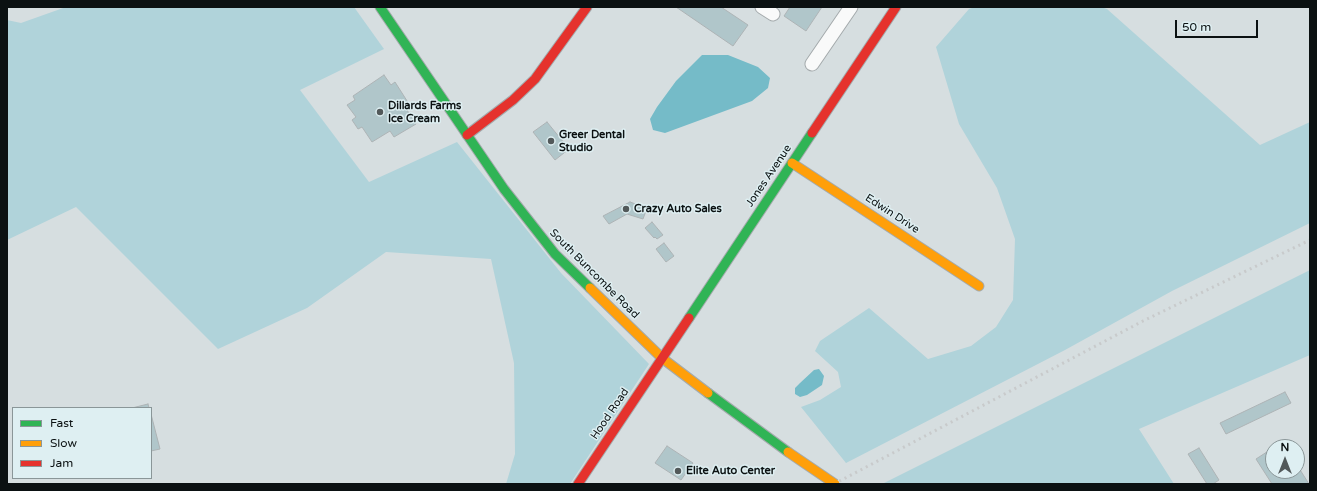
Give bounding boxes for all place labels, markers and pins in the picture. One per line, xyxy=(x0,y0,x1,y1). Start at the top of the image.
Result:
place label: Dillards Farms Ice Cream xyxy=(388,99,461,125)
marker: Dillards Farms Ice Cream xyxy=(375,107,385,117)
place label: Greer Dental Studio xyxy=(559,128,625,154)
marker: Greer Dental Studio xyxy=(546,136,556,146)
place label: Crazy Auto Sales xyxy=(634,202,722,216)
marker: Crazy Auto Sales xyxy=(621,204,631,214)
place label: Elite Auto Center xyxy=(686,464,775,478)
marker: Elite Auto Center xyxy=(673,466,683,476)

